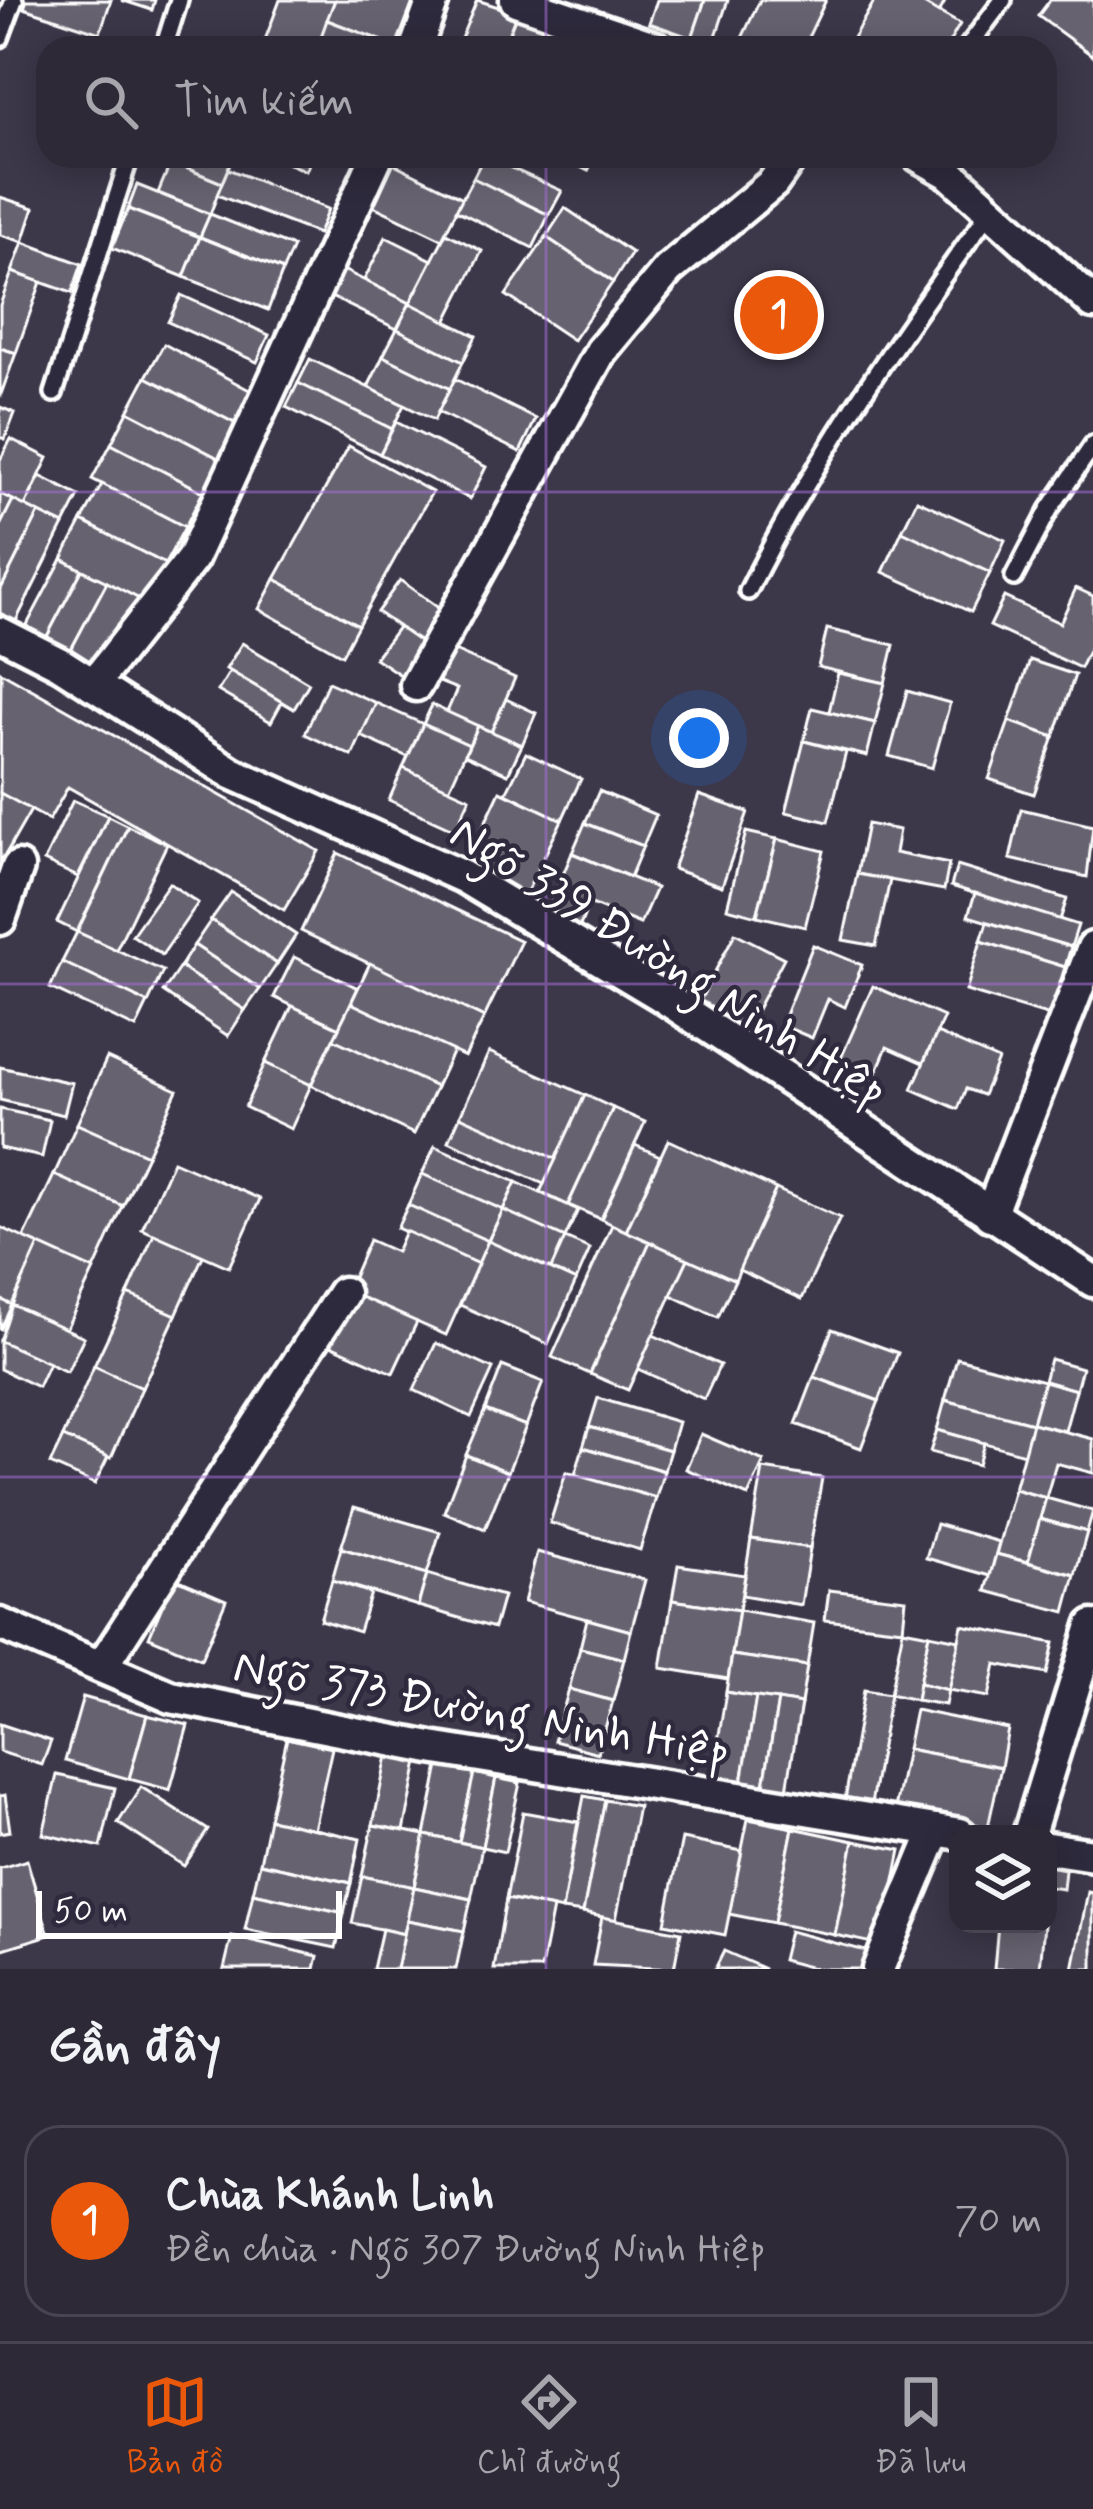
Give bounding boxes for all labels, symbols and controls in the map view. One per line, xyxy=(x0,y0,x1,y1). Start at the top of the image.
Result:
search box xyxy=(36,36,1057,168)
icon: search xyxy=(78,69,144,135)
text: Tìm kiếm xyxy=(174,73,354,132)
pin: 1 xyxy=(740,270,818,360)
your location xyxy=(669,708,729,768)
street label: Ngõ 339 Đường Ninh Hiệp xyxy=(435,803,899,1128)
street label: Ngõ 373 Đường Ninh Hiệp xyxy=(227,1636,734,1790)
map controls xyxy=(949,1825,1057,1933)
button: layers xyxy=(949,1825,1057,1933)
scale bar xyxy=(36,1885,342,1938)
text: 50 m xyxy=(54,1890,128,1934)
text: Gần đây xyxy=(48,2014,221,2080)
text: Chùa Khánh Linh xyxy=(165,2166,494,2225)
text: 1 xyxy=(81,2196,99,2247)
text: 70 m xyxy=(954,2196,1042,2247)
text: Đền chùa · Ngõ 307 Đường Ninh Hiệp xyxy=(165,2225,766,2276)
tab: Bản đồ xyxy=(127,2369,223,2485)
tab: Chỉ đường xyxy=(477,2369,621,2485)
tab: Đã lưu xyxy=(875,2369,966,2485)

